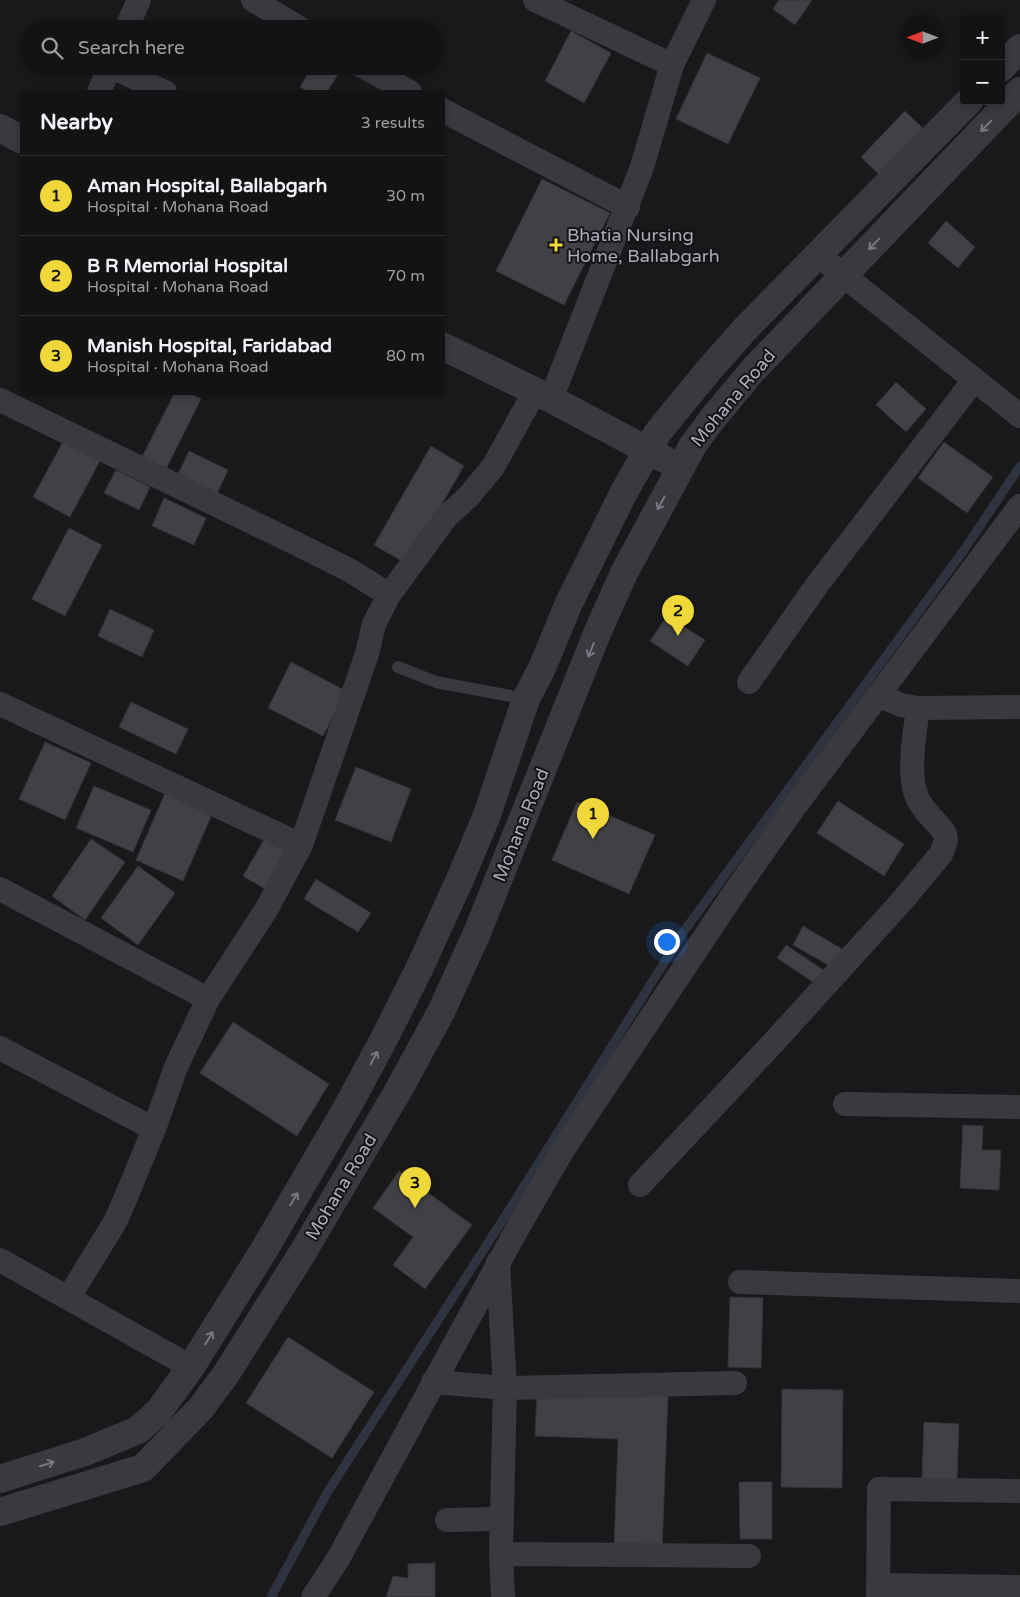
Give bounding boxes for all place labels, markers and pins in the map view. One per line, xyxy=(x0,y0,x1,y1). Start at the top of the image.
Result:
place label: Bhatia Nursing Home, Ballabgarh xyxy=(567,224,720,267)
marker: Bhatia Nursing Home, Ballabgarh xyxy=(549,238,563,252)
pin: 2 xyxy=(662,595,694,636)
pin: 1 xyxy=(577,798,609,839)
pin: 3 xyxy=(399,1167,431,1208)

